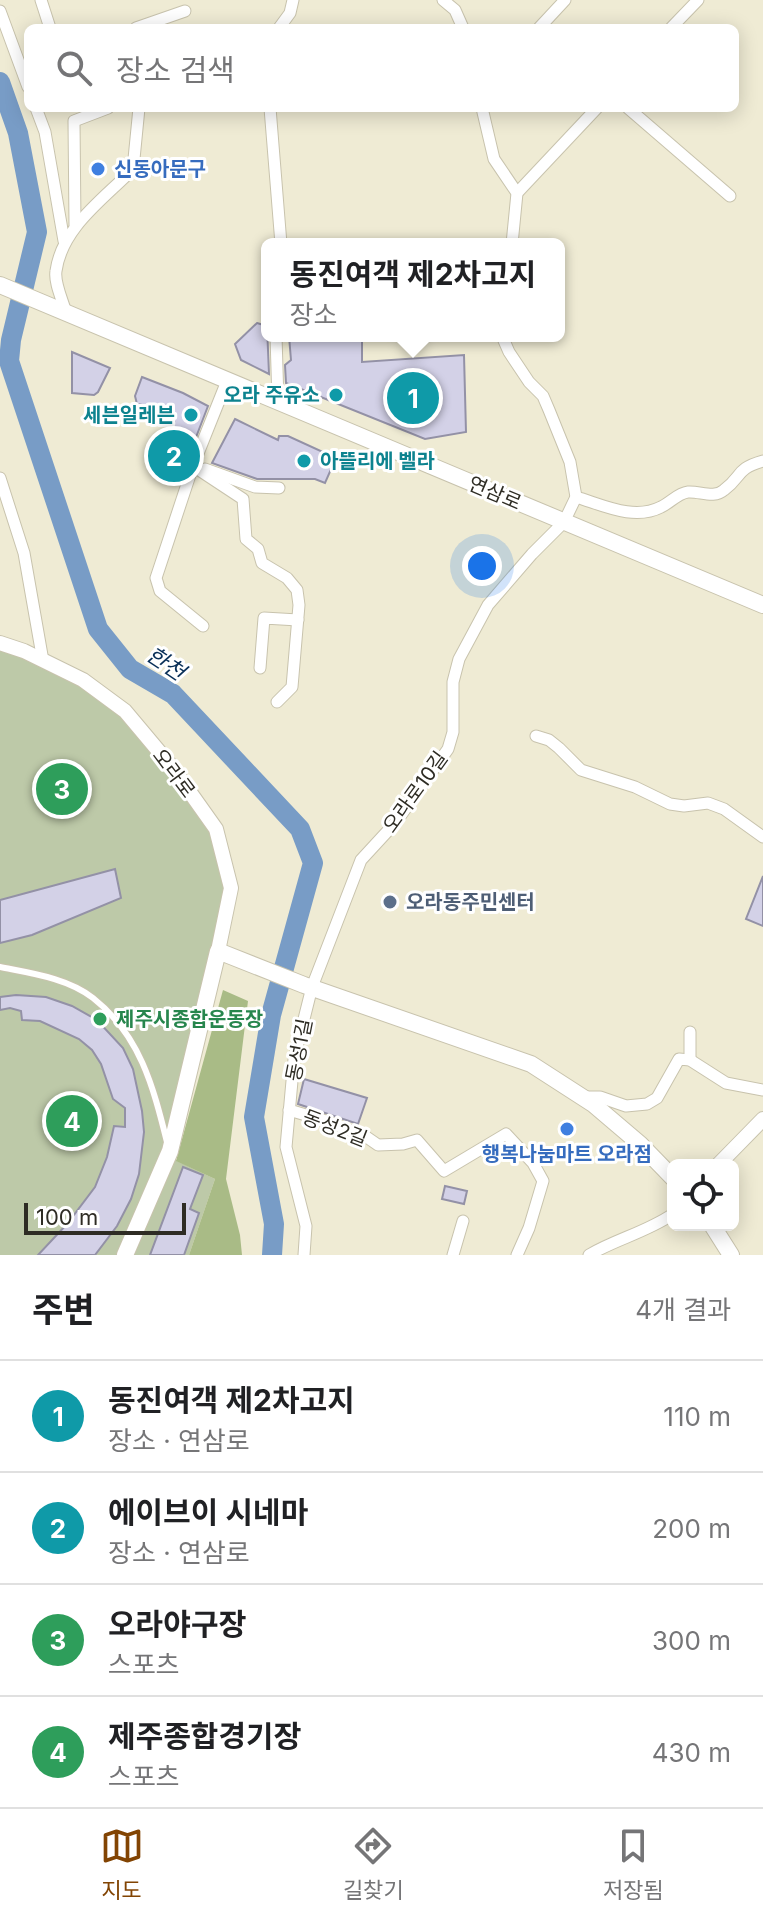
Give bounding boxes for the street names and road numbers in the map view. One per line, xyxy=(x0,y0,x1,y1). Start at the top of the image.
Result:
street label: 연삼로 xyxy=(465,471,525,515)
street label: 오라로 xyxy=(148,744,200,802)
street label: 오라로10길 xyxy=(378,747,452,837)
street label: 동성1길 xyxy=(281,1017,317,1083)
street label: 동성2길 xyxy=(299,1105,371,1151)

